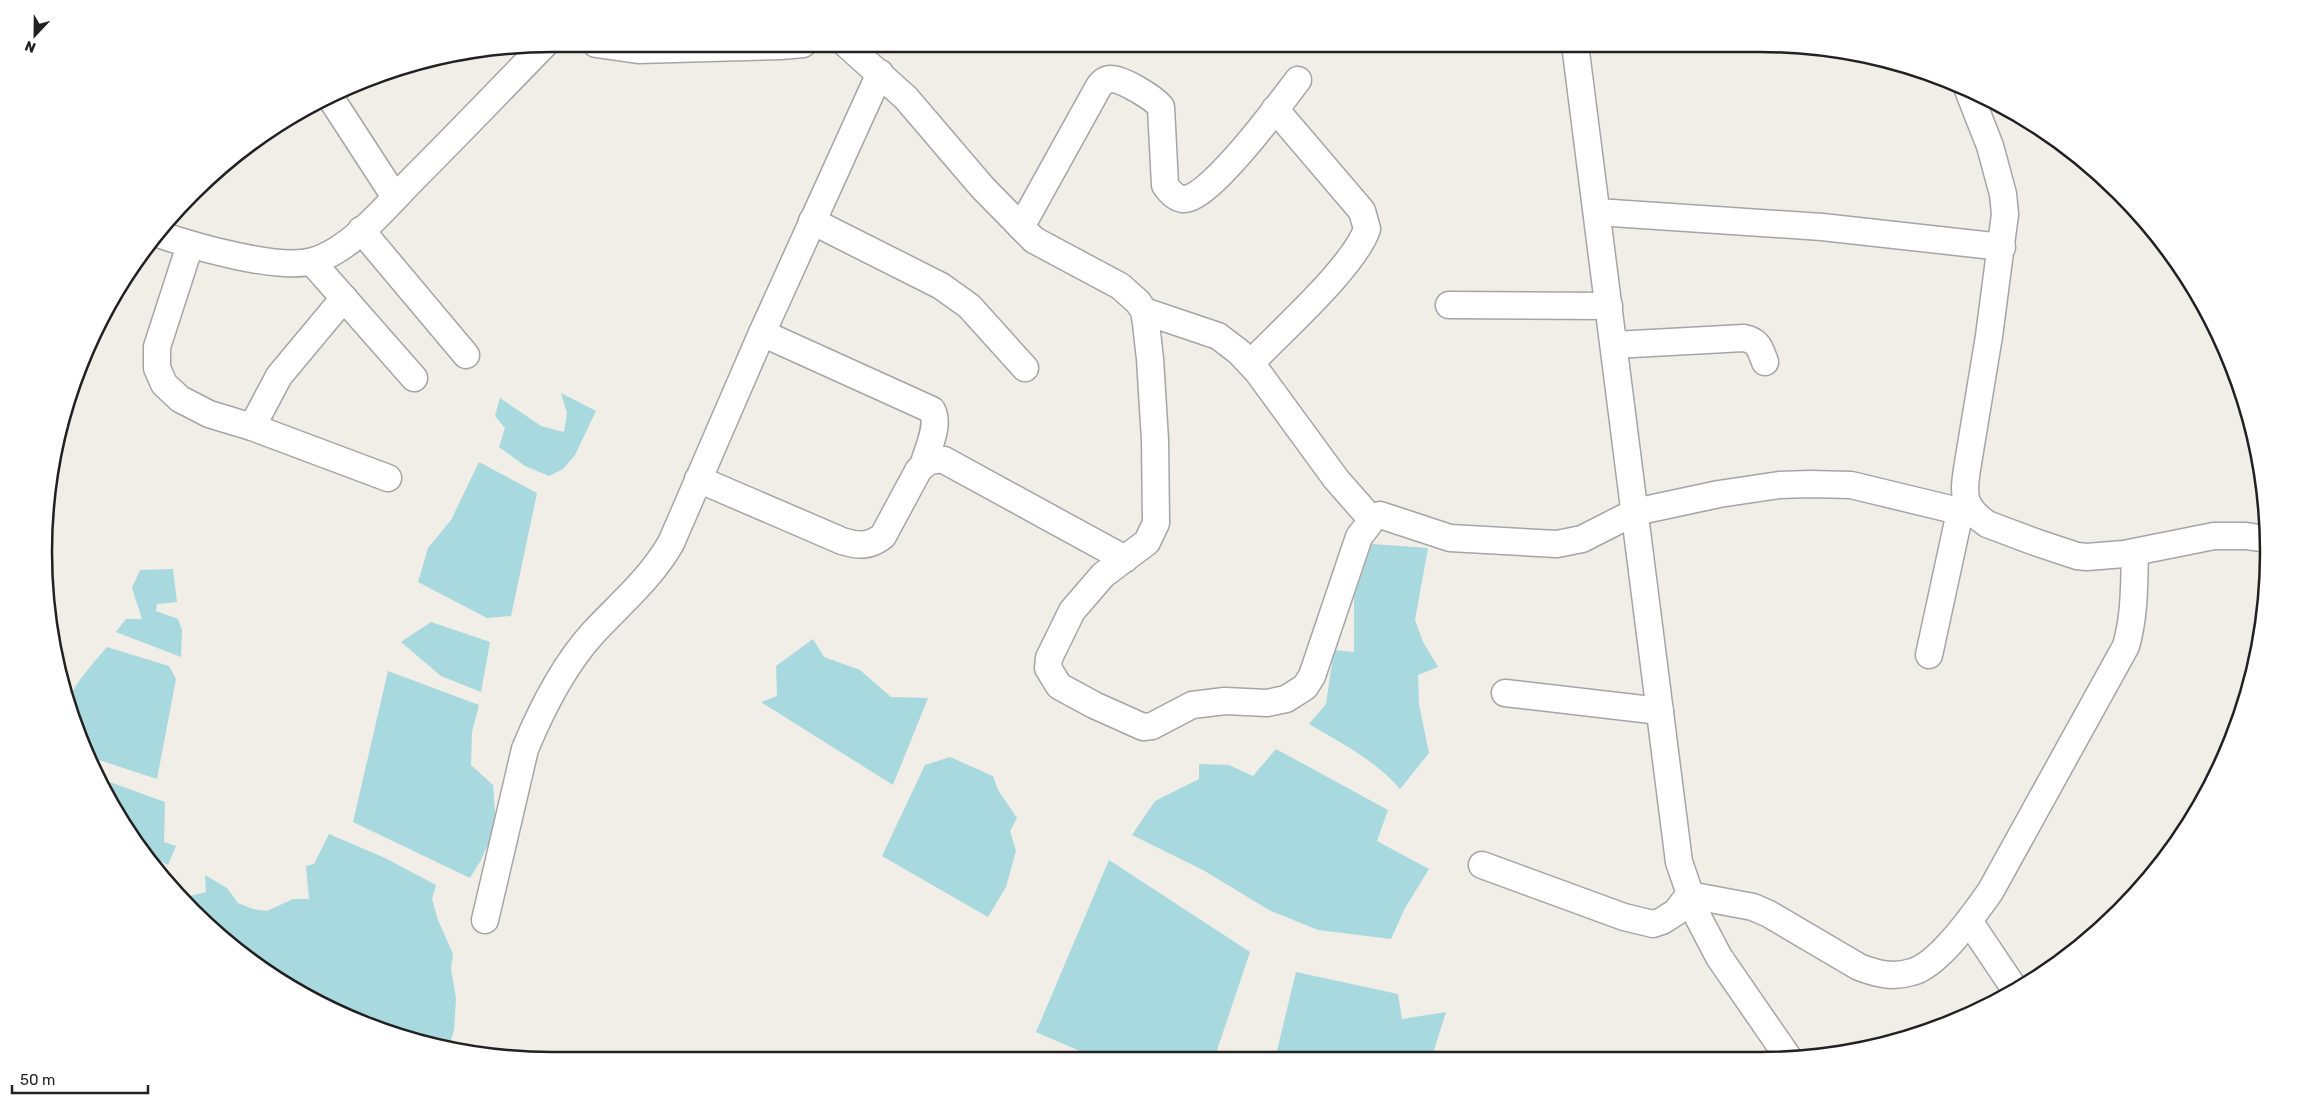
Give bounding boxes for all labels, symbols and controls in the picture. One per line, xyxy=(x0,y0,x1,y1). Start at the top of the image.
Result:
north arrow xyxy=(10,10,60,60)
text: N xyxy=(22,37,38,56)
scale bar xyxy=(12,1062,149,1094)
text: 50 m xyxy=(20,1071,55,1089)

